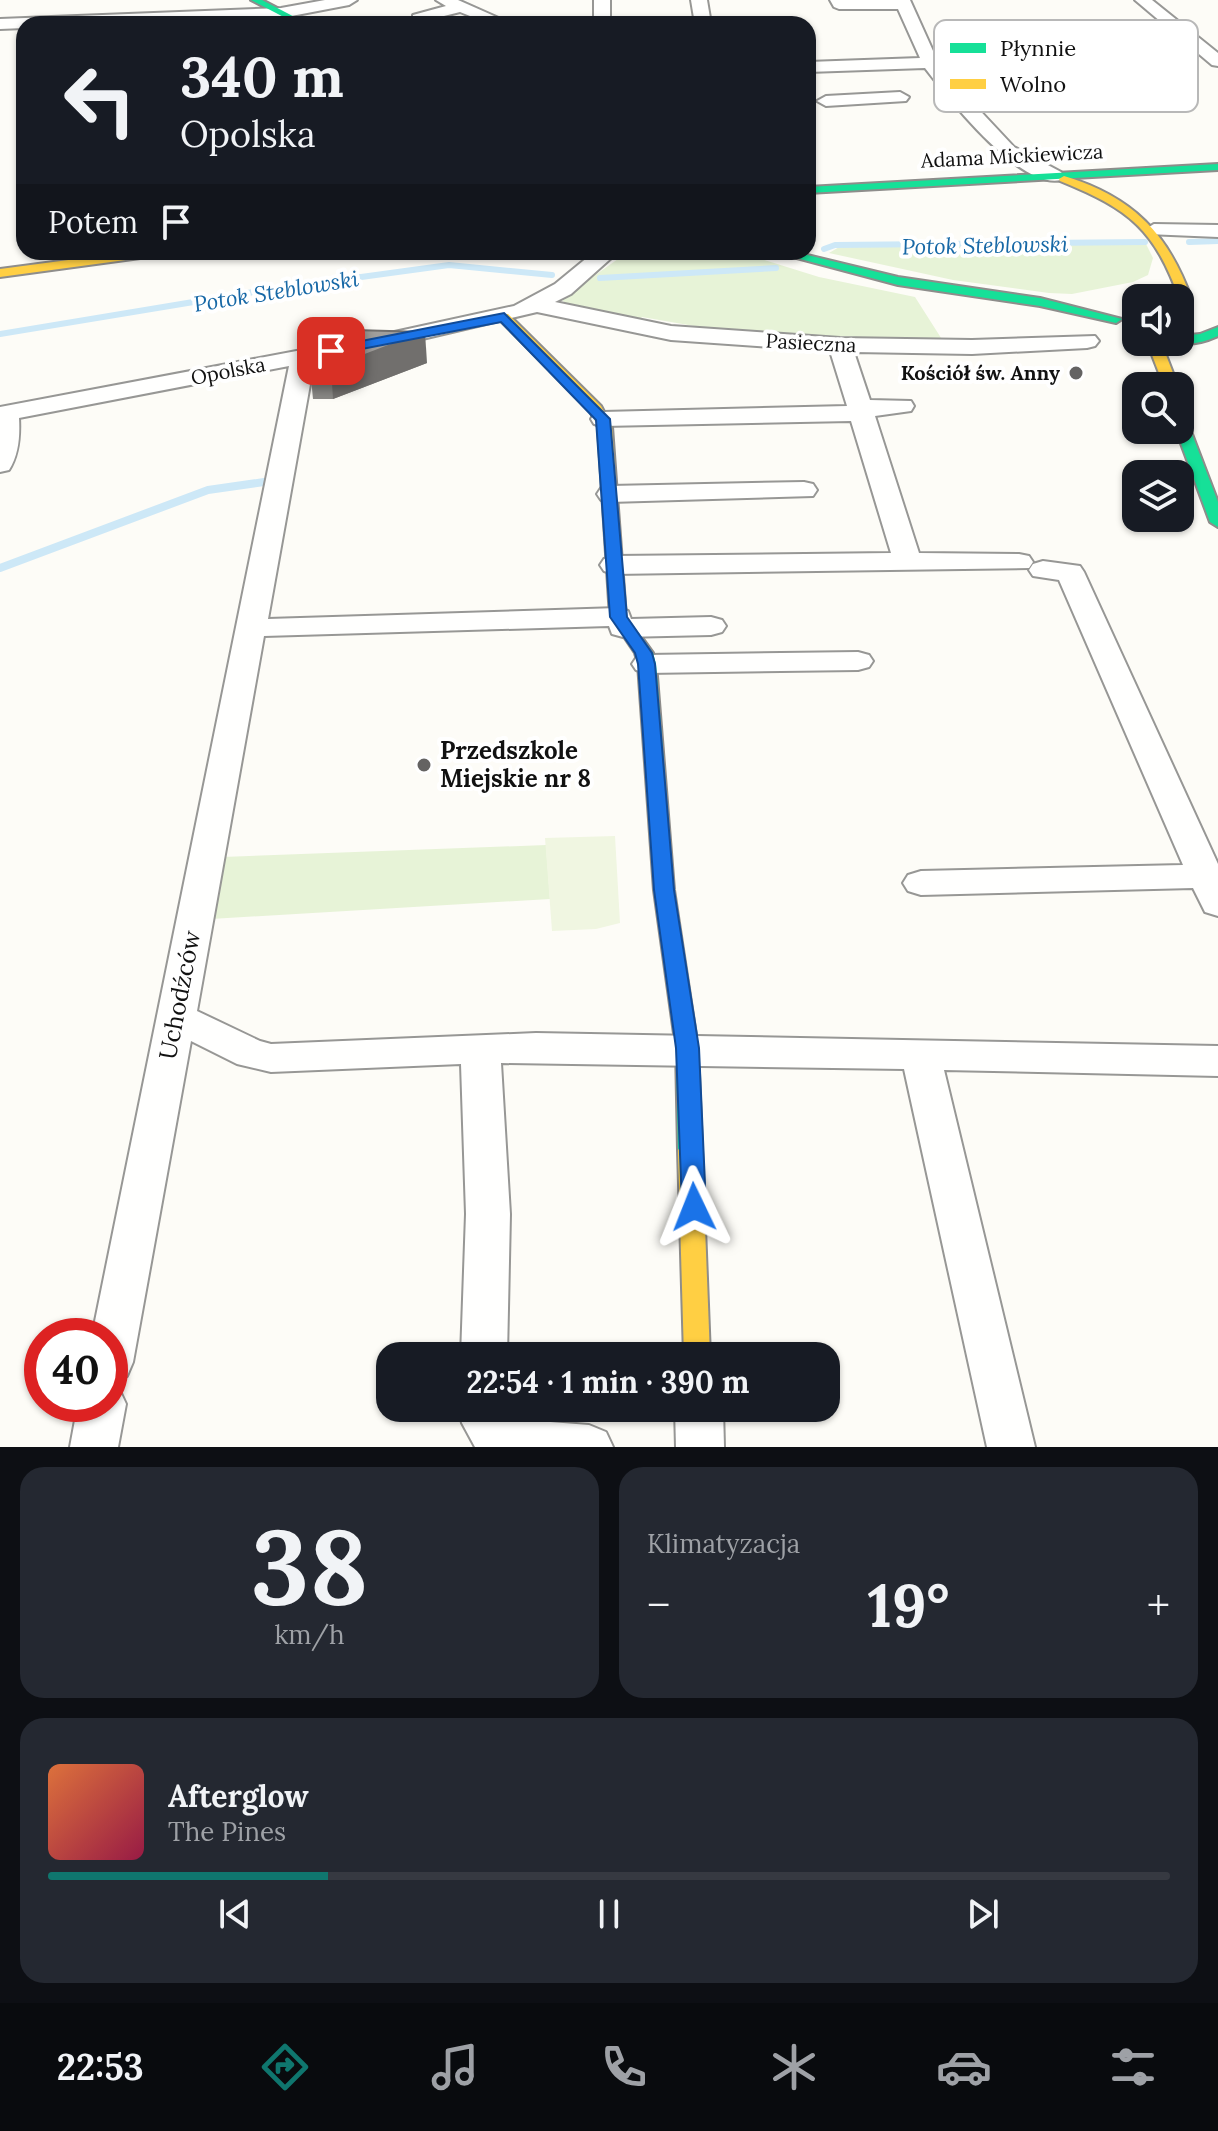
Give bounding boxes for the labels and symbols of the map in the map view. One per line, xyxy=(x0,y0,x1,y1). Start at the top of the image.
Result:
legend xyxy=(934,20,1198,112)
text: Płynnie xyxy=(1000,34,1076,62)
text: Wolno xyxy=(1000,70,1066,98)
street label: Adama Mickiewicza xyxy=(919,138,1104,173)
water label: Potok Steblowski xyxy=(902,230,1068,260)
water label: Potok Steblowski xyxy=(192,264,360,318)
pin xyxy=(297,317,365,385)
street label: Pasieczna xyxy=(765,328,857,357)
street label: Opolska xyxy=(189,351,267,390)
place label: Kościół św. Anny xyxy=(901,360,1060,385)
marker: Kościół św. Anny xyxy=(1067,364,1085,382)
place label: Przedszkole Miejskie nr 8 xyxy=(440,735,591,794)
marker: Przedszkole Miejskie nr 8 xyxy=(415,756,433,774)
street label: Uchodźców xyxy=(152,927,207,1062)
position arrow xyxy=(652,1165,736,1249)
speed limit sign: 40 xyxy=(24,1318,128,1422)

